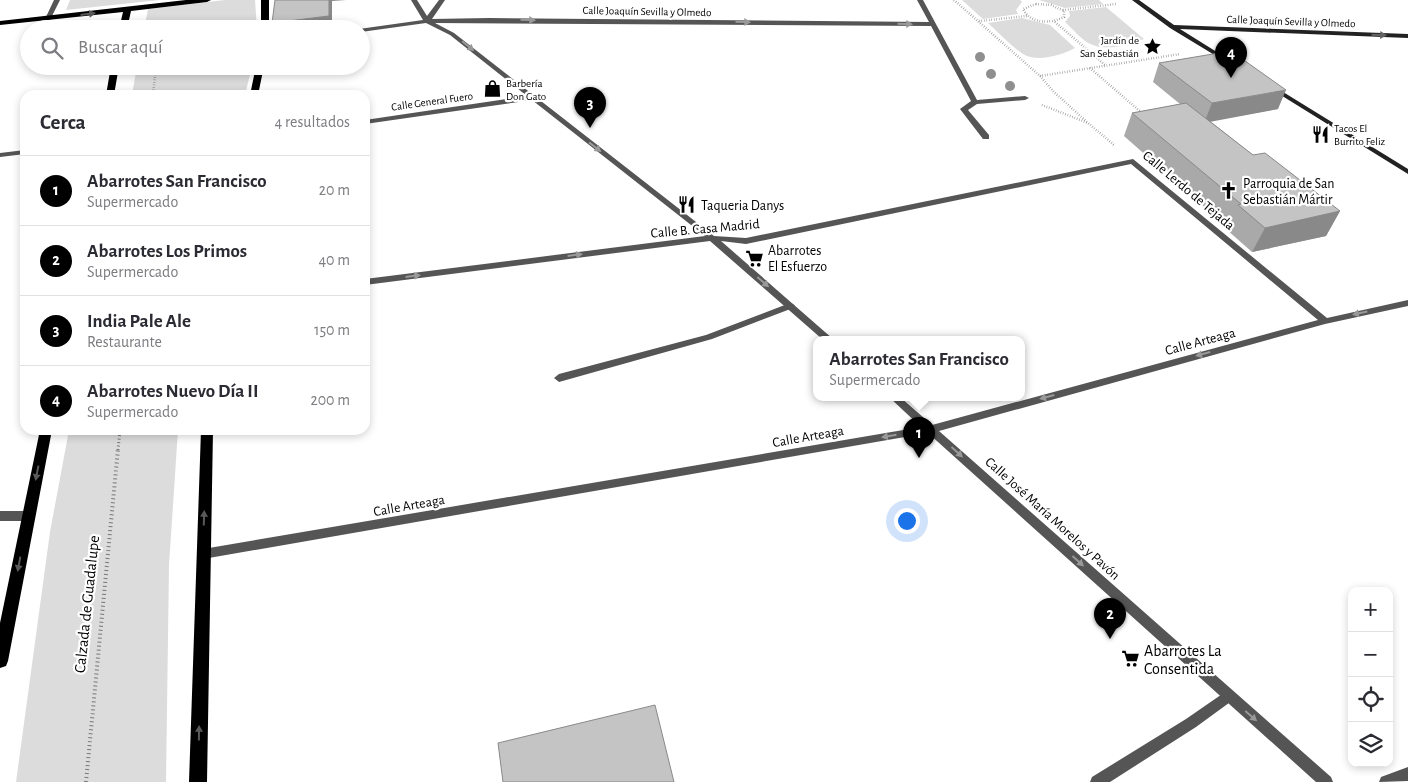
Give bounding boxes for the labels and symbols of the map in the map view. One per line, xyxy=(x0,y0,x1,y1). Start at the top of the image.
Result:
street label: Calle Joaquín Sevilla y Olmedo xyxy=(582,5,712,18)
one-way arrow xyxy=(80,10,96,18)
street label: Calle Joaquín Sevilla y Olmedo xyxy=(1226,14,1356,29)
one-way arrow xyxy=(520,16,536,24)
one-way arrow xyxy=(735,18,751,26)
one-way arrow xyxy=(898,20,914,28)
one-way arrow xyxy=(1371,31,1387,39)
place label: Jardín de San Sebastián xyxy=(1080,35,1139,59)
place icon: Jardín de San Sebastián xyxy=(1143,36,1163,56)
pin: 4 xyxy=(1215,37,1247,78)
one-way arrow xyxy=(461,41,474,52)
place label: Barbería Don Gato xyxy=(506,78,546,102)
shop icon: Barbería Don Gato xyxy=(482,79,502,99)
pin: 3 xyxy=(574,87,606,128)
street label: Calle General Fuero xyxy=(391,90,474,113)
place label: Tacos El Burrito Feliz xyxy=(1334,123,1386,147)
restaurant icon: Tacos El Burrito Feliz xyxy=(1310,124,1330,144)
one-way arrow xyxy=(589,142,602,153)
street label: Calle Lerdo de Tejada xyxy=(1140,149,1237,233)
place label: Parroquia de San Sebastián Mártir xyxy=(1243,177,1335,207)
church icon: Parroquia de San Sebastián Mártir xyxy=(1219,181,1239,201)
restaurant icon: Taqueria Danys xyxy=(677,195,697,215)
place label: Taqueria Danys xyxy=(701,199,784,213)
street label: Calle B. Casa Madrid xyxy=(650,217,760,241)
place label: Abarrotes El Esfuerzo xyxy=(768,244,827,274)
supermarket icon: Abarrotes El Esfuerzo xyxy=(744,248,764,268)
one-way arrow xyxy=(567,251,583,259)
one-way arrow xyxy=(406,272,422,280)
one-way arrow xyxy=(756,277,769,288)
one-way arrow xyxy=(1353,309,1368,317)
street label: Calle Arteaga xyxy=(1164,326,1237,358)
one-way arrow xyxy=(1196,351,1211,359)
one-way arrow xyxy=(1039,394,1054,402)
pin: 1 xyxy=(903,417,935,458)
street label: Calle Arteaga xyxy=(771,424,845,450)
one-way arrow xyxy=(881,433,897,441)
one-way arrow xyxy=(951,446,963,458)
street label: Calle José María Morelos y Pavón xyxy=(982,455,1122,583)
one-way arrow xyxy=(33,465,41,481)
street label: Calle Arteaga xyxy=(372,493,446,519)
your location xyxy=(894,508,920,534)
one-way arrow xyxy=(200,510,208,526)
street label: Calzada de Guadalupe xyxy=(72,534,102,674)
one-way arrow xyxy=(1072,555,1084,567)
one-way arrow xyxy=(15,556,23,572)
pin: 2 xyxy=(1094,598,1126,639)
place label: Abarrotes La Consentida xyxy=(1144,643,1222,677)
supermarket icon: Abarrotes La Consentida xyxy=(1120,649,1140,669)
one-way arrow xyxy=(1245,710,1257,722)
one-way arrow xyxy=(195,725,203,741)

